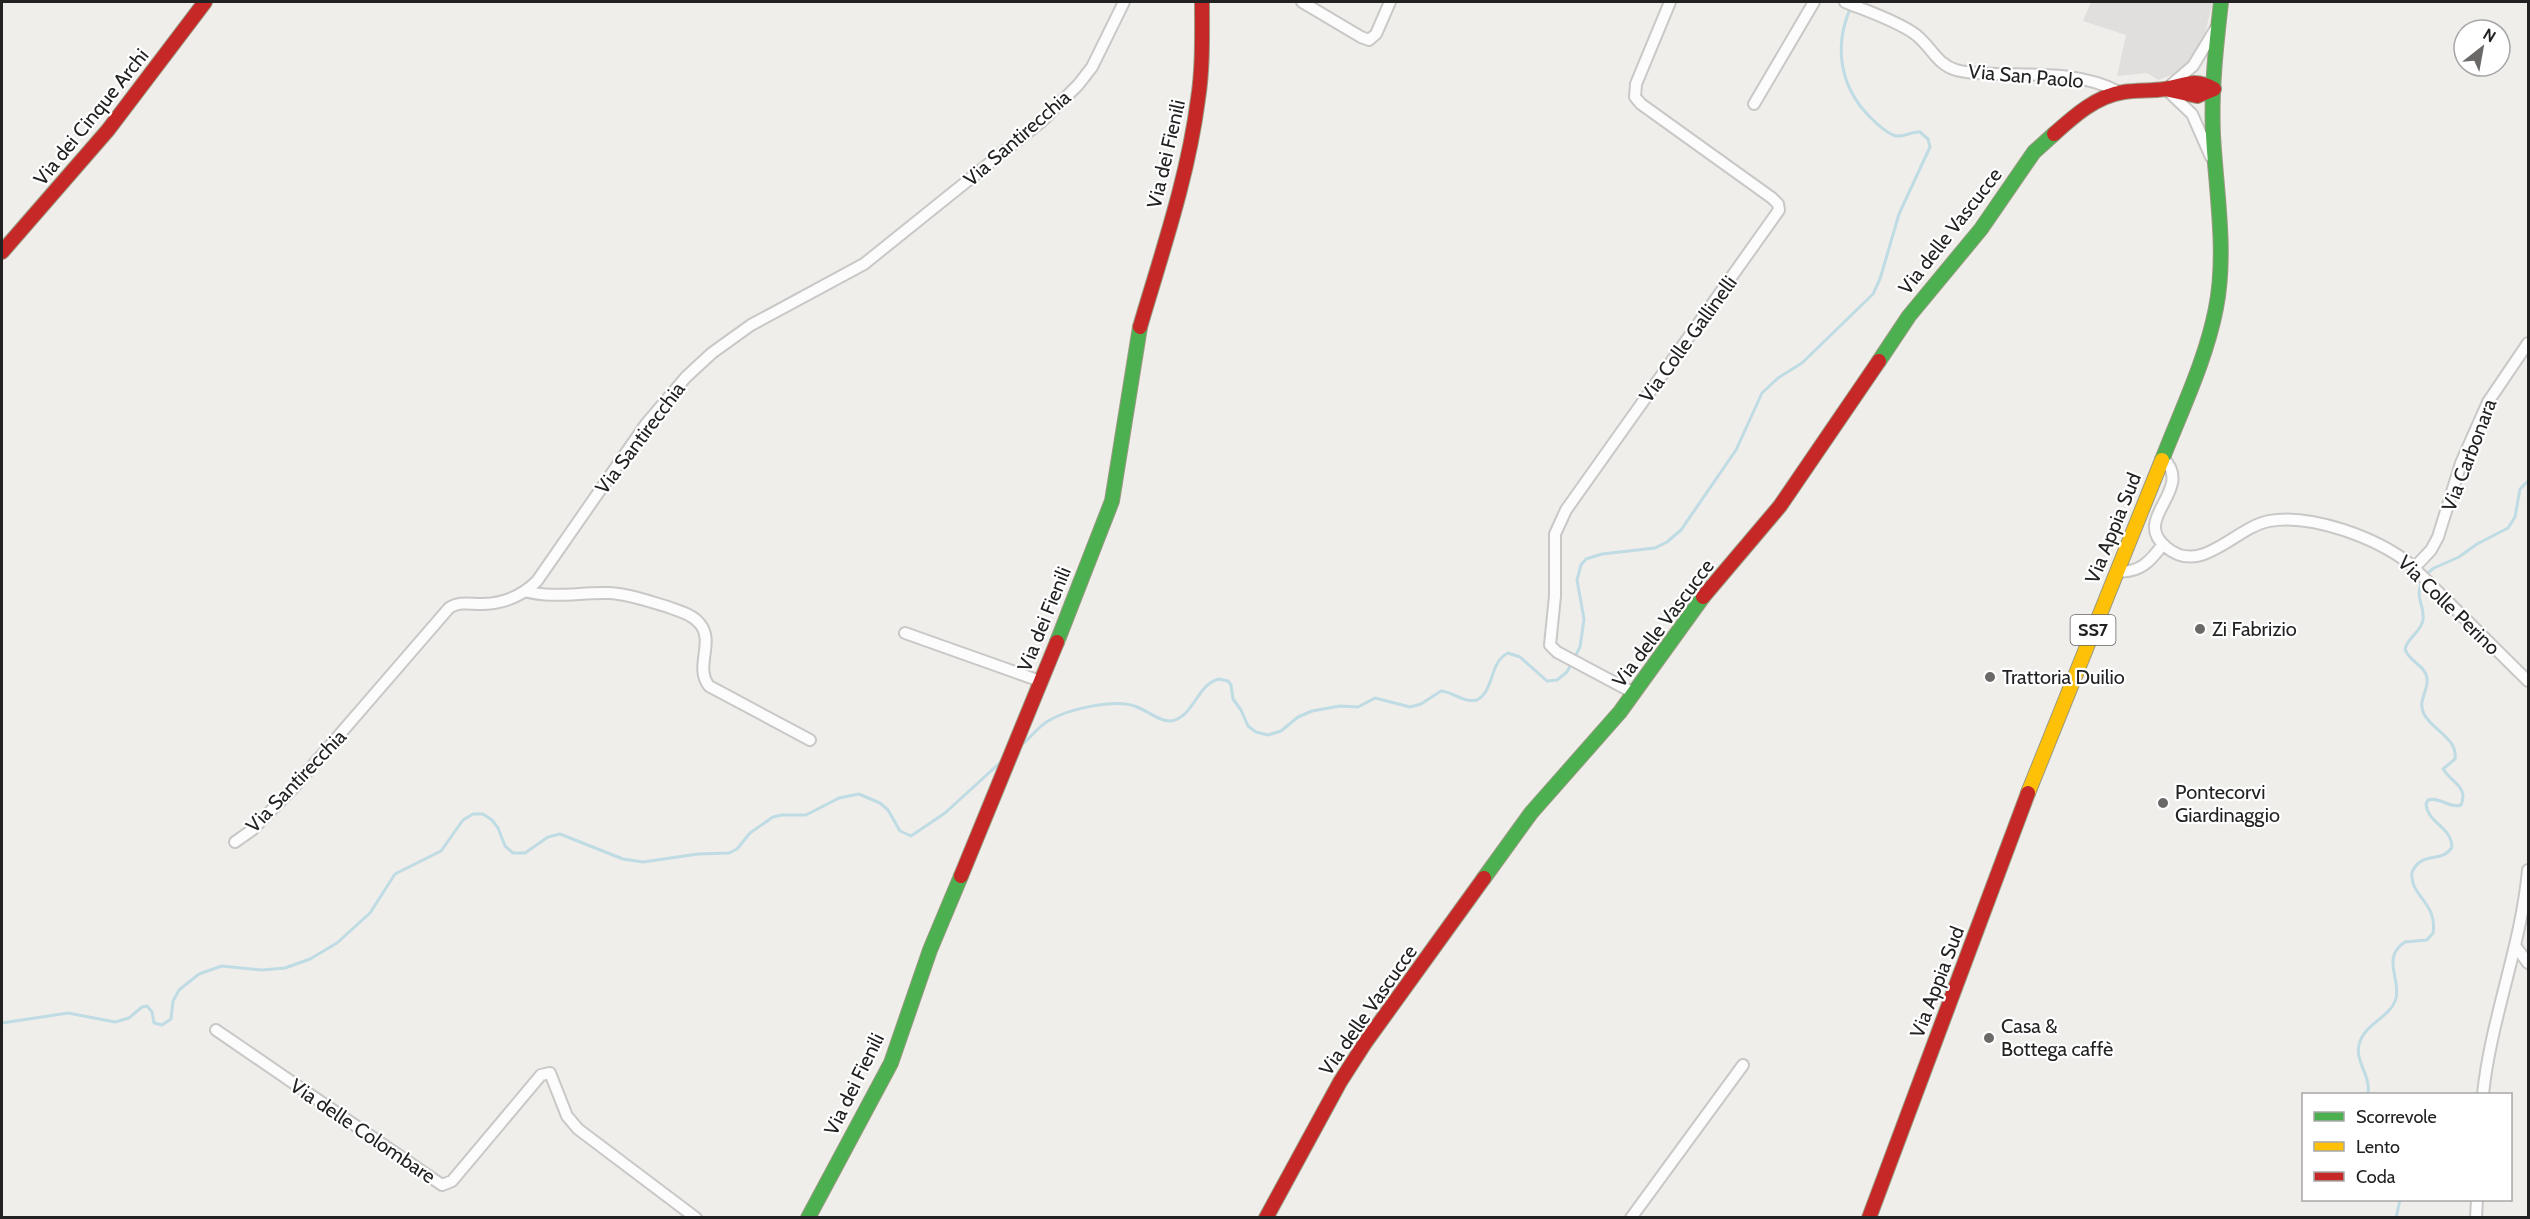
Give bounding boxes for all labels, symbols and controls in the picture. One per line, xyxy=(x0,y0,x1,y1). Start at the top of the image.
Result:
north arrow xyxy=(2452,18,2512,78)
text: N xyxy=(2480,25,2499,47)
street label: Via dei Cinque Archi xyxy=(29,44,153,190)
street label: Via San Paolo xyxy=(1967,59,2085,93)
street label: Via Santirecchia xyxy=(959,85,1076,191)
street label: Via dei Fienili xyxy=(1142,97,1190,211)
street label: Via delle Vascucce xyxy=(1893,163,2007,299)
street label: Via Colle Gallinelli xyxy=(1634,271,1742,407)
street label: Via Santirecchia xyxy=(590,377,690,499)
street label: Via Carbonara xyxy=(2437,395,2502,515)
street label: Via Appia Sud xyxy=(2080,469,2146,587)
street label: Via Colle Perino xyxy=(2393,550,2505,660)
street label: Via delle Vascucce xyxy=(1607,554,1719,692)
street label: Via dei Fienili xyxy=(1012,563,1076,675)
road number: SS7 xyxy=(2070,615,2116,645)
place label: Zi Fabrizio xyxy=(2212,617,2297,641)
marker: Zi Fabrizio xyxy=(2193,622,2207,636)
place label: Trattoria Duilio xyxy=(2002,665,2125,689)
marker: Trattoria Duilio xyxy=(1983,670,1997,684)
street label: Via Santirecchia xyxy=(241,724,351,837)
place label: Pontecorvi Giardinaggio xyxy=(2175,780,2280,827)
marker: Pontecorvi Giardinaggio xyxy=(2156,796,2170,810)
street label: Via Appia Sud xyxy=(1905,923,1969,1041)
street label: Via delle Vascucce xyxy=(1314,940,1422,1080)
place label: Casa & Bottega caffè xyxy=(2001,1014,2113,1061)
street label: Via dei Fienili xyxy=(819,1029,889,1139)
marker: Casa & Bottega caffè xyxy=(1982,1031,1996,1045)
street label: Via delle Colombare xyxy=(286,1074,440,1188)
legend xyxy=(2302,1093,2512,1201)
text: Scorrevole xyxy=(2356,1106,2437,1128)
text: Lento xyxy=(2356,1136,2400,1158)
text: Coda xyxy=(2356,1166,2396,1188)

